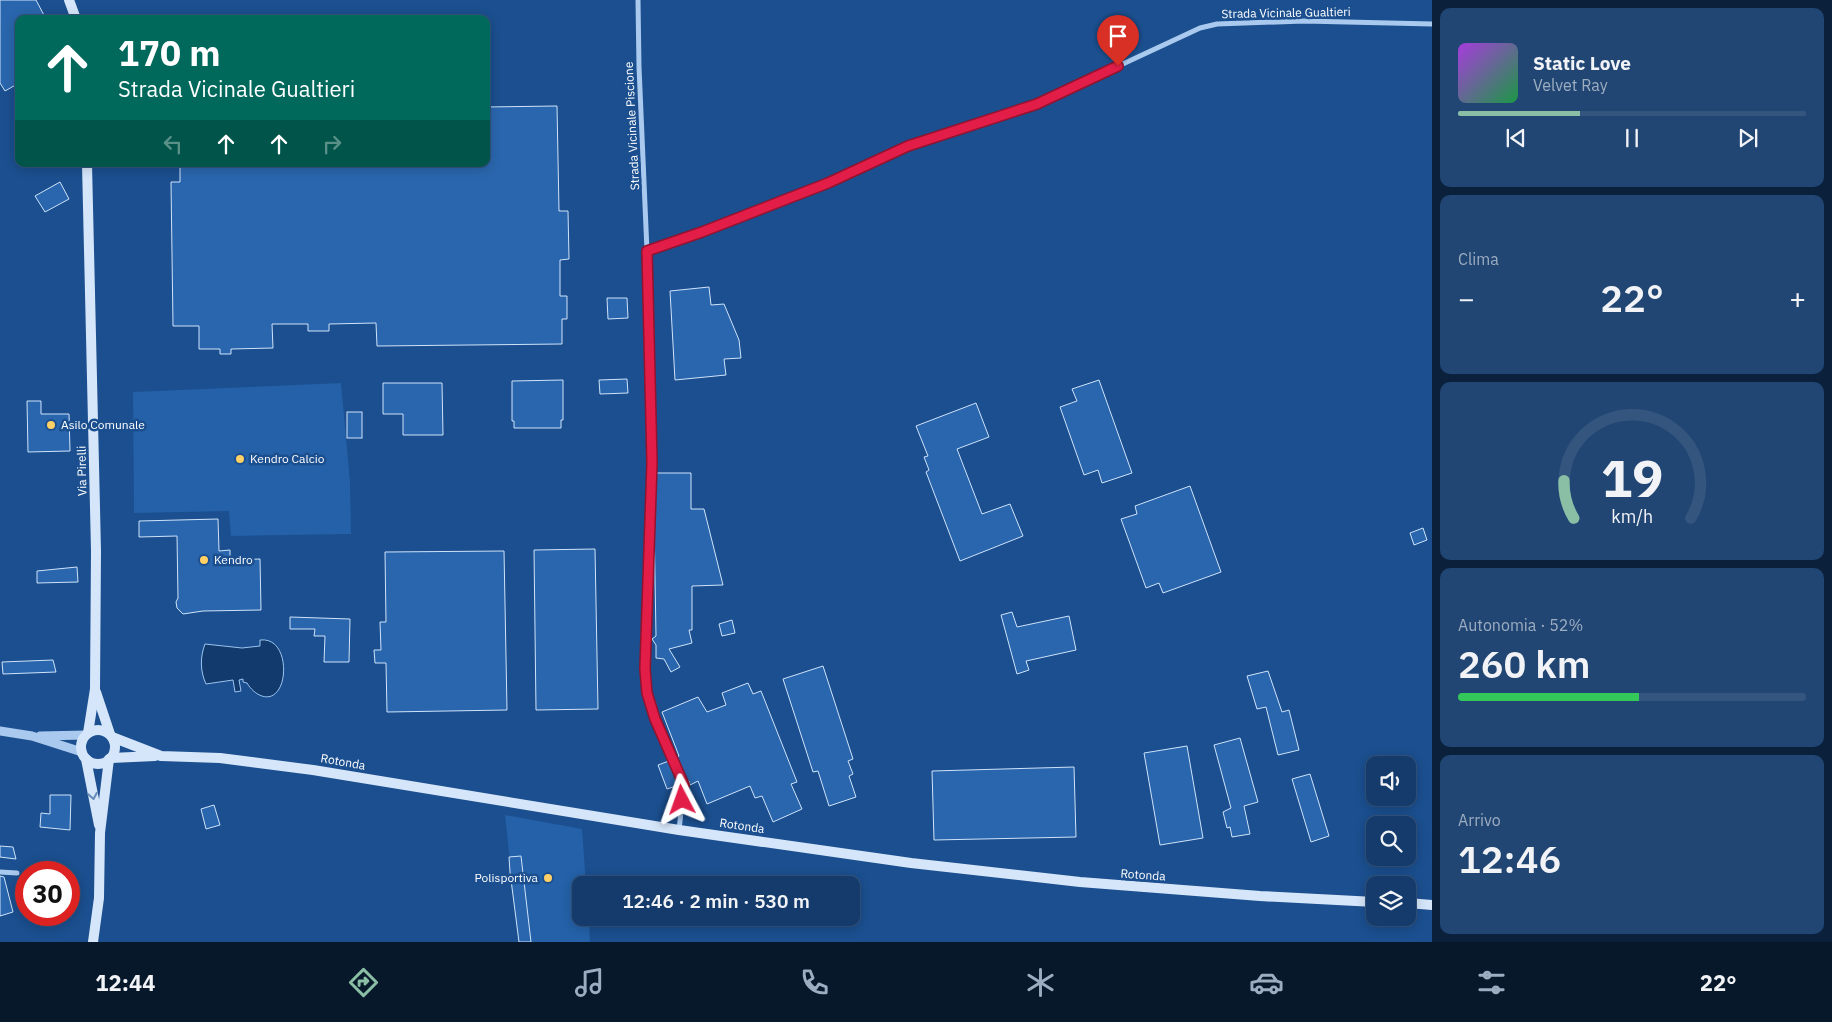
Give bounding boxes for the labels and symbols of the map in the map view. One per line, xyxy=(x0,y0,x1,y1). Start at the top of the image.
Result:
street label: Strada Vicinale Gualtieri xyxy=(1221,4,1351,21)
pin xyxy=(1097,15,1139,66)
street label: Strada Vicinale Piscione xyxy=(621,61,642,191)
place label: Asilo Comunale xyxy=(61,417,145,432)
marker: Asilo Comunale xyxy=(45,419,57,431)
street label: Via Pirelli xyxy=(74,446,89,496)
place label: Kendro Calcio xyxy=(250,451,325,466)
marker: Kendro Calcio xyxy=(234,453,246,465)
place label: Kendro xyxy=(214,552,253,567)
marker: Kendro xyxy=(198,554,210,566)
street label: Rotonda xyxy=(319,750,367,773)
position arrow xyxy=(655,773,707,825)
one-way arrow xyxy=(88,792,98,801)
street label: Rotonda xyxy=(719,815,766,836)
speed limit sign: 30 xyxy=(15,861,80,926)
street label: Rotonda xyxy=(1120,865,1167,884)
place label: Polisportiva xyxy=(475,870,539,885)
marker: Polisportiva xyxy=(542,872,554,884)

